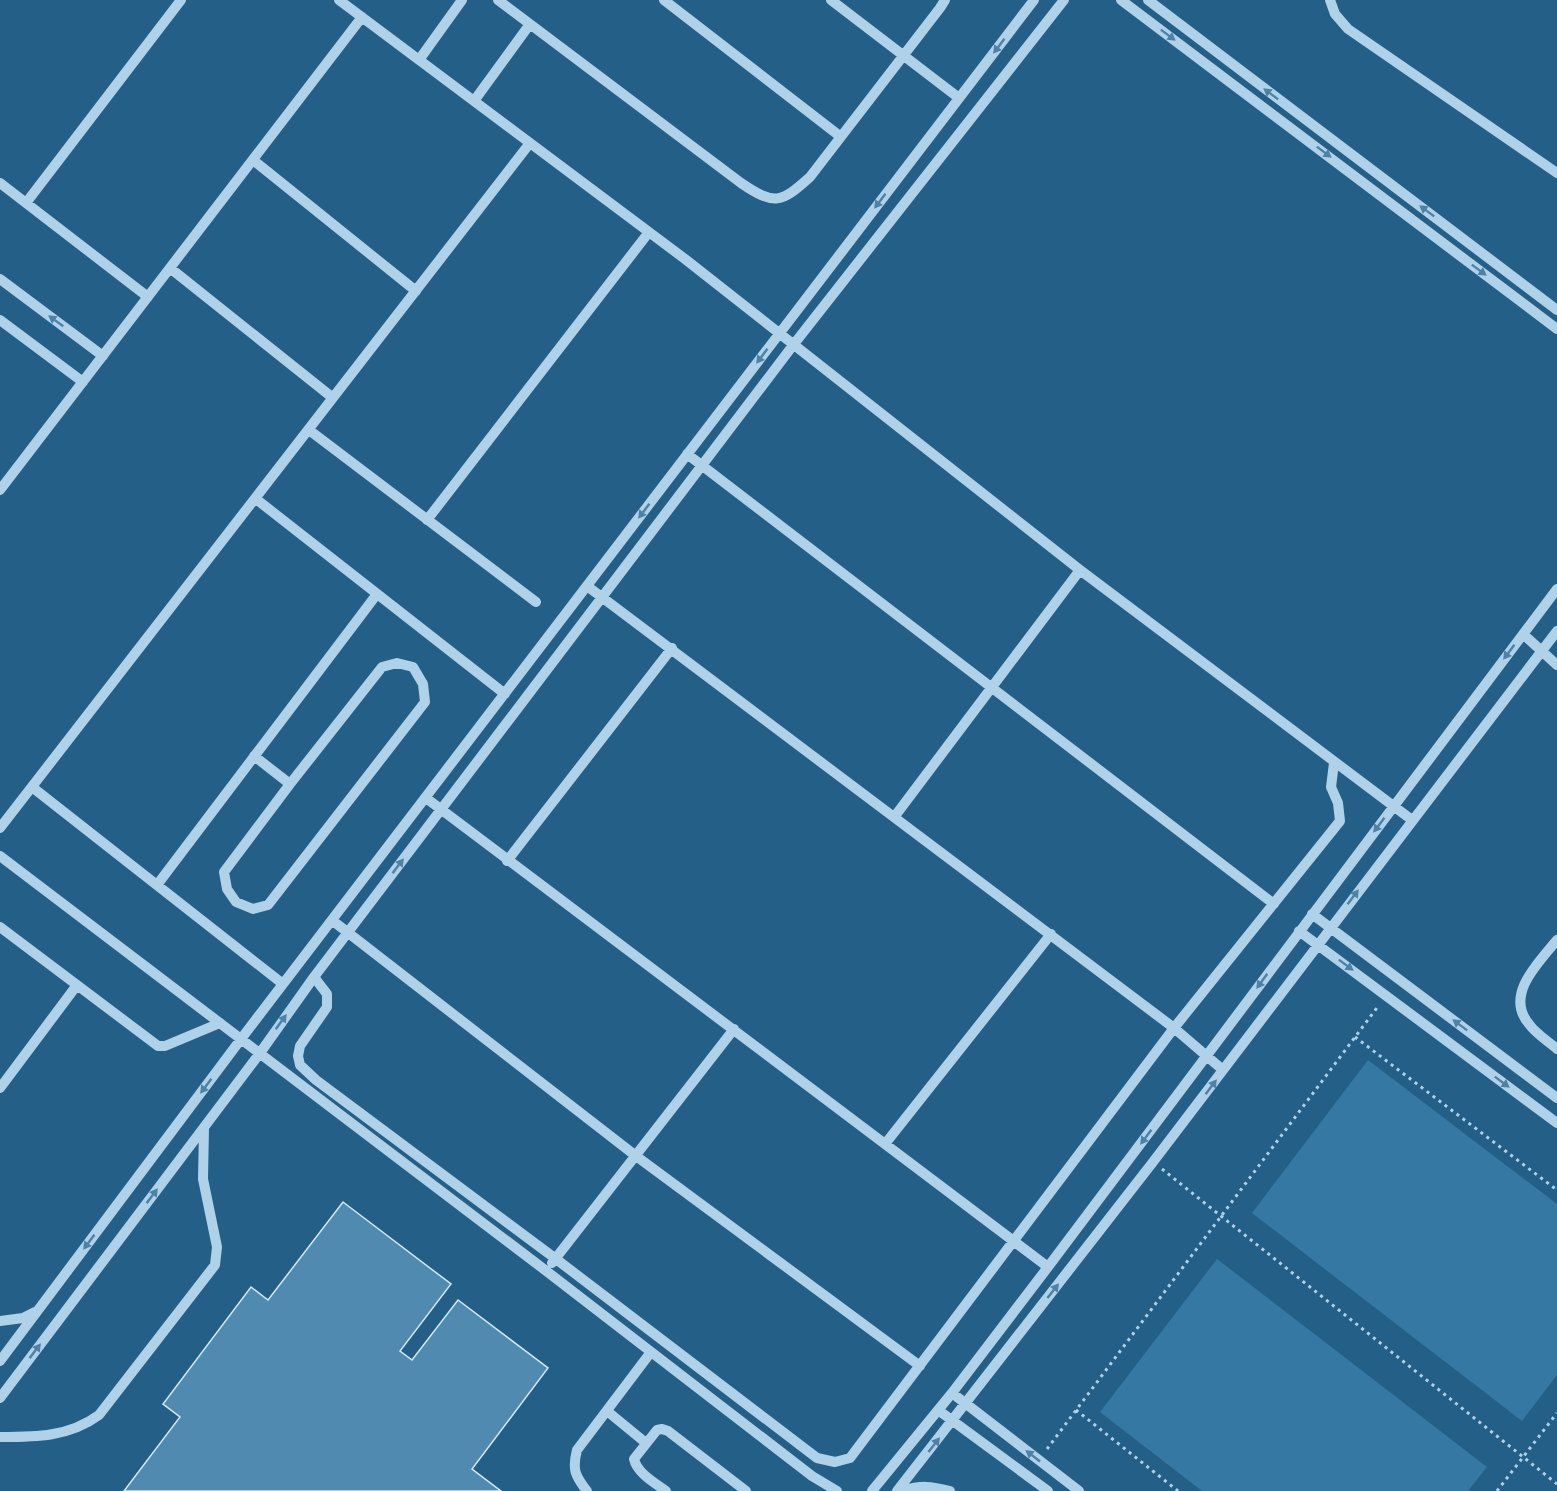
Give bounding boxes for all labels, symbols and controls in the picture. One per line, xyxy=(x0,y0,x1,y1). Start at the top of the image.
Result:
one-way arrow xyxy=(1160,29,1176,41)
one-way arrow xyxy=(993,39,1005,54)
one-way arrow xyxy=(1263,87,1279,100)
one-way arrow xyxy=(1316,146,1332,159)
one-way arrow xyxy=(875,194,887,209)
one-way arrow xyxy=(1419,206,1434,218)
one-way arrow xyxy=(1472,264,1487,276)
one-way arrow xyxy=(49,315,65,327)
one-way arrow xyxy=(756,348,768,364)
one-way arrow xyxy=(638,503,650,519)
one-way arrow xyxy=(1504,645,1516,660)
one-way arrow xyxy=(1374,817,1386,832)
one-way arrow xyxy=(392,859,404,874)
one-way arrow xyxy=(1347,890,1359,905)
one-way arrow xyxy=(1338,959,1353,971)
one-way arrow xyxy=(1256,972,1268,988)
one-way arrow xyxy=(275,1015,287,1030)
one-way arrow xyxy=(1452,1019,1468,1032)
one-way arrow xyxy=(1494,1076,1510,1089)
one-way arrow xyxy=(200,1077,212,1093)
one-way arrow xyxy=(1204,1079,1216,1094)
one-way arrow xyxy=(1140,1130,1152,1145)
one-way arrow xyxy=(146,1188,158,1203)
one-way arrow xyxy=(84,1234,96,1249)
one-way arrow xyxy=(1046,1283,1059,1299)
one-way arrow xyxy=(29,1344,41,1360)
one-way arrow xyxy=(927,1437,940,1453)
one-way arrow xyxy=(1025,1450,1040,1462)

